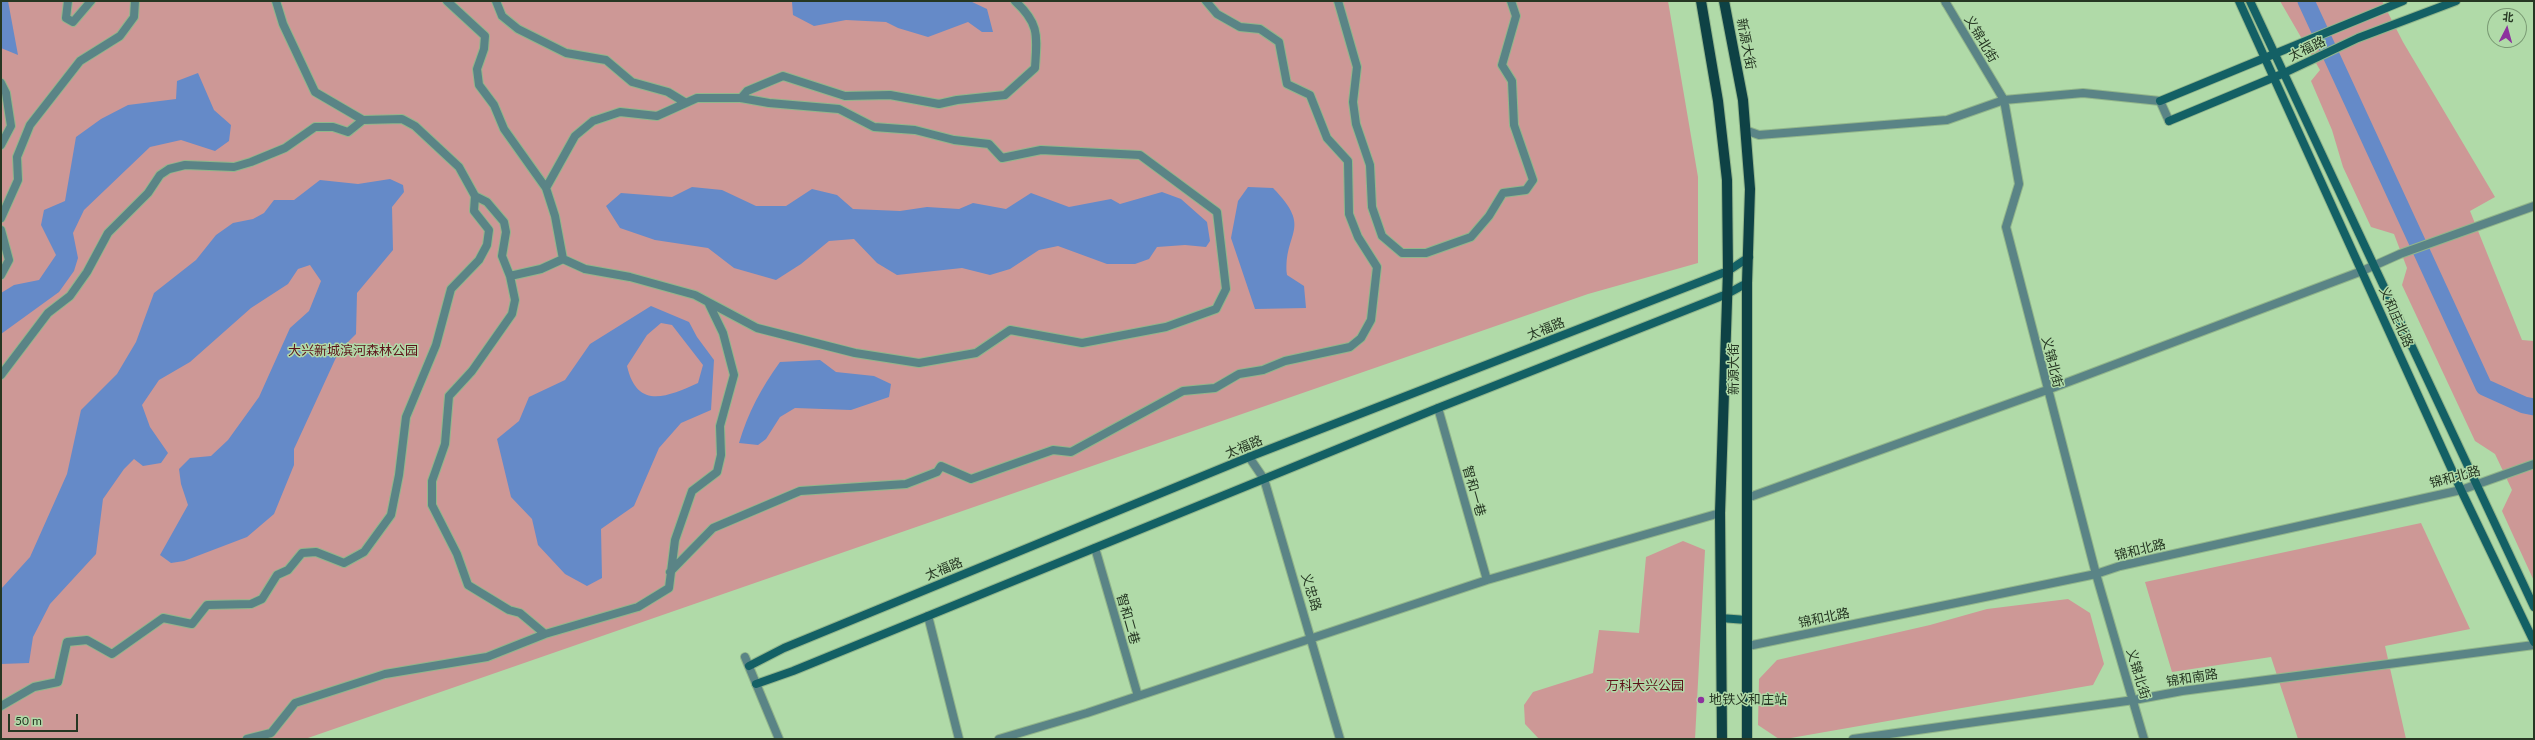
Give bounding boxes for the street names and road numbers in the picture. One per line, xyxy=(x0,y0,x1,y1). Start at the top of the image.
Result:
street label: 义锦北街 xyxy=(1961,13,2001,65)
street label: 新源大街 xyxy=(1733,17,1759,71)
street label: 太福路 xyxy=(2286,33,2328,65)
street label: 义和庄北路 xyxy=(2376,284,2416,350)
street label: 太福路 xyxy=(1525,315,1567,343)
street label: 义锦北街 xyxy=(2038,335,2066,389)
street label: 新源大街 xyxy=(1726,343,1742,395)
street label: 太福路 xyxy=(1223,432,1265,462)
street label: 锦和北路 xyxy=(2428,463,2482,491)
street label: 智和一巷 xyxy=(1459,464,1489,518)
street label: 锦和北路 xyxy=(2113,536,2167,564)
street label: 太福路 xyxy=(923,554,965,584)
street label: 义忠路 xyxy=(1298,571,1324,613)
street label: 智和二巷 xyxy=(1113,592,1143,646)
street label: 锦和北路 xyxy=(1797,605,1851,631)
street label: 义锦北街 xyxy=(2123,647,2153,701)
street label: 锦和南路 xyxy=(2165,666,2219,690)

